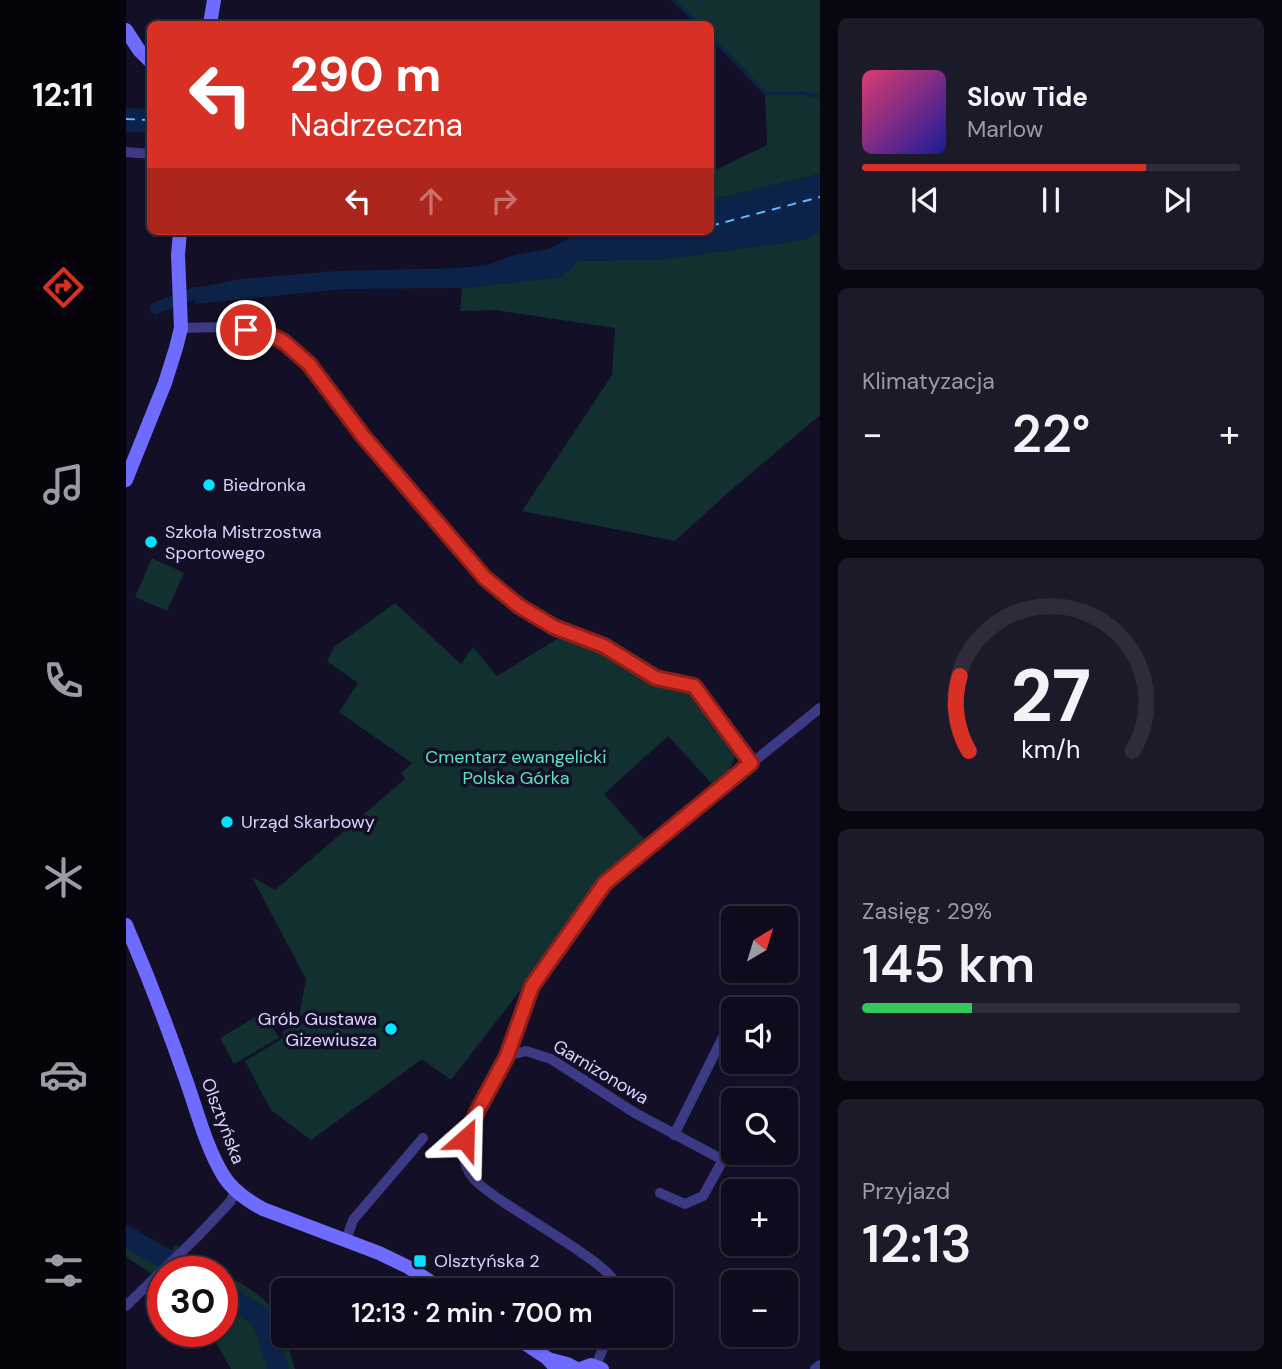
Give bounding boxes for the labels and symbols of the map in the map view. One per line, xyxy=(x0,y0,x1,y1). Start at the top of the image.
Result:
pin xyxy=(216,300,276,360)
place label: Biedronka xyxy=(223,473,306,497)
marker: Biedronka xyxy=(201,477,217,493)
place label: Szkoła Mistrzostwa Sportowego xyxy=(165,520,322,565)
marker: Szkoła Mistrzostwa Sportowego xyxy=(143,534,159,550)
park label: Cmentarz ewangelicki Polska Górka xyxy=(425,745,607,790)
place label: Urząd Skarbowy xyxy=(241,810,375,834)
marker: Urząd Skarbowy xyxy=(219,814,235,830)
north arrow xyxy=(721,906,798,984)
place label: Grób Gustawa Gizewiusza xyxy=(258,1007,377,1052)
marker: Grób Gustawa Gizewiusza xyxy=(383,1021,399,1037)
street label: Garnizonowa xyxy=(549,1034,653,1110)
street label: Olsztyńska xyxy=(196,1074,250,1168)
position arrow xyxy=(428,1102,502,1176)
place label: Olsztyńska 2 xyxy=(434,1249,540,1273)
marker: Olsztyńska 2 xyxy=(412,1253,428,1269)
speed limit sign: 30 xyxy=(147,1256,238,1347)

